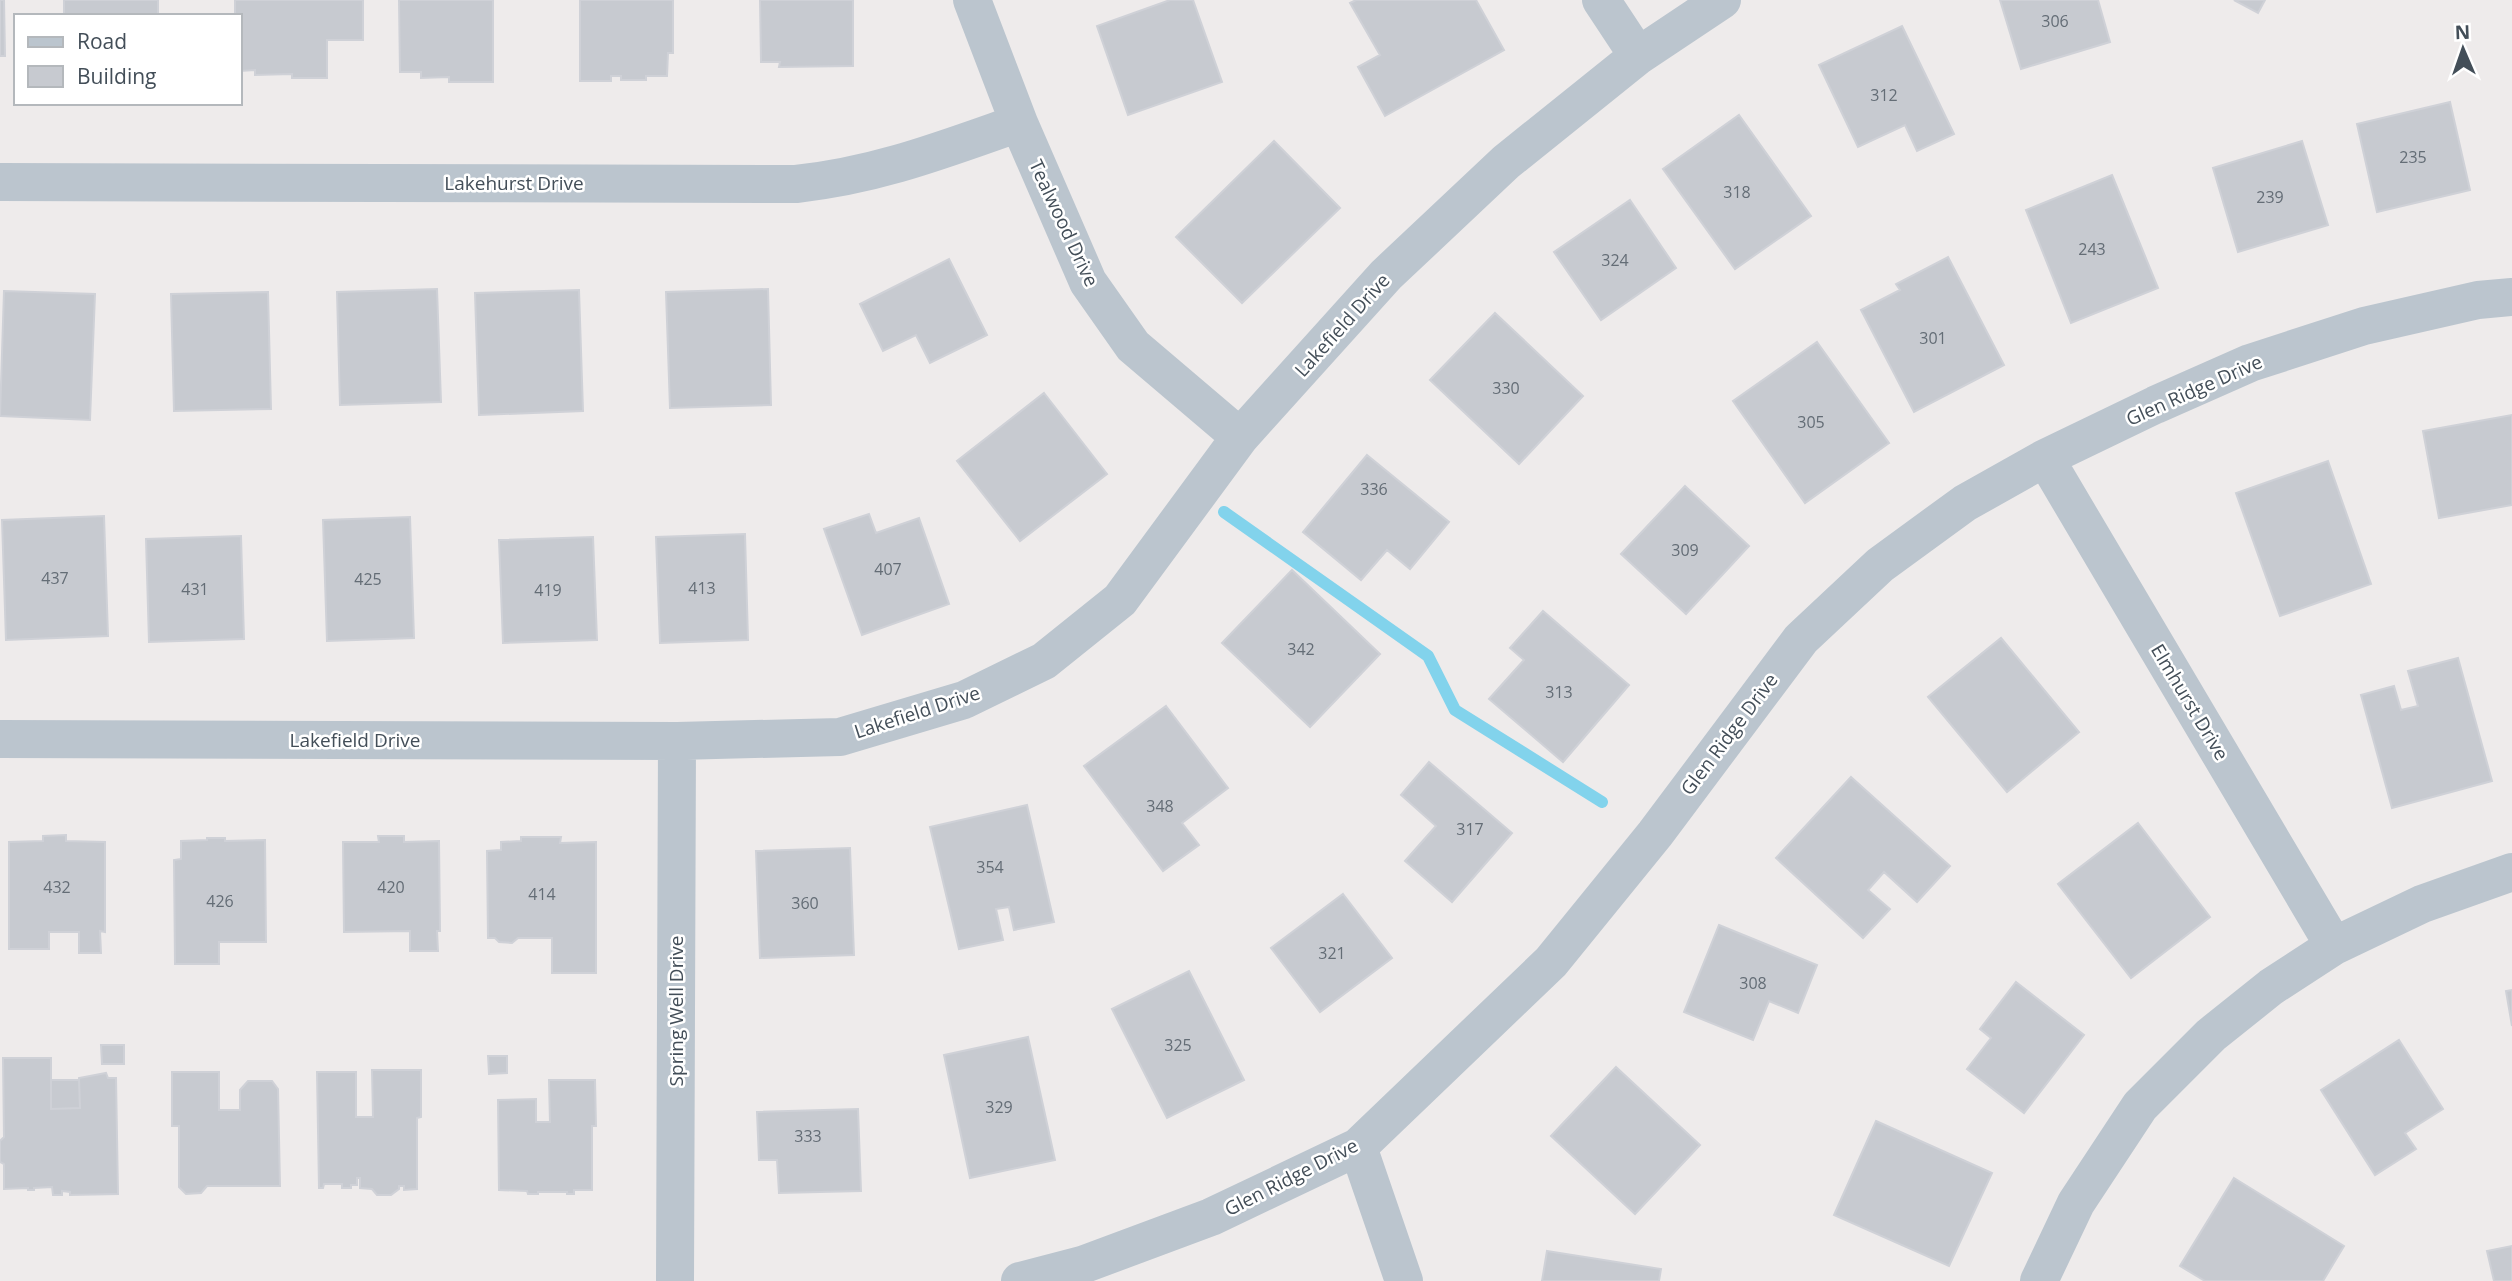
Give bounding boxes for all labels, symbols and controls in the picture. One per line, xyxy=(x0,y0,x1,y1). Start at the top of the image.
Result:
house number: 306 xyxy=(2041,10,2069,32)
legend xyxy=(14,14,242,105)
north arrow xyxy=(2428,14,2498,84)
text: N xyxy=(2454,19,2471,45)
text: Road xyxy=(77,27,127,55)
text: Building xyxy=(77,62,156,90)
house number: 312 xyxy=(1870,84,1898,106)
house number: 235 xyxy=(2399,146,2427,168)
street label: Tealwood Drive xyxy=(1023,155,1105,291)
street label: Lakehurst Drive xyxy=(444,170,584,196)
house number: 318 xyxy=(1723,181,1751,203)
house number: 239 xyxy=(2256,186,2284,208)
house number: 243 xyxy=(2078,238,2106,260)
house number: 324 xyxy=(1601,249,1629,271)
street label: Lakefield Drive xyxy=(1289,268,1395,382)
house number: 301 xyxy=(1919,327,1947,349)
street label: Glen Ridge Drive xyxy=(2122,348,2266,432)
house number: 330 xyxy=(1492,377,1520,399)
house number: 305 xyxy=(1797,411,1825,433)
house number: 336 xyxy=(1360,478,1388,500)
house number: 309 xyxy=(1671,539,1699,561)
house number: 407 xyxy=(874,558,902,580)
house number: 437 xyxy=(41,567,69,589)
house number: 425 xyxy=(354,568,382,590)
house number: 413 xyxy=(688,577,716,599)
house number: 431 xyxy=(181,578,209,600)
house number: 419 xyxy=(534,579,562,601)
house number: 342 xyxy=(1287,638,1315,660)
street label: Elmhurst Drive xyxy=(2145,639,2235,765)
street label: Glen Ridge Drive xyxy=(1675,668,1783,800)
street label: Lakefield Drive xyxy=(851,679,983,745)
house number: 313 xyxy=(1545,681,1573,703)
street label: Lakefield Drive xyxy=(290,727,420,753)
house number: 348 xyxy=(1146,795,1174,817)
house number: 317 xyxy=(1456,818,1484,840)
house number: 354 xyxy=(976,856,1004,878)
house number: 432 xyxy=(43,876,71,898)
house number: 420 xyxy=(377,876,405,898)
house number: 414 xyxy=(528,883,556,905)
house number: 426 xyxy=(206,890,234,912)
house number: 360 xyxy=(791,892,819,914)
street label: Spring Well Drive xyxy=(663,936,689,1086)
house number: 321 xyxy=(1318,942,1346,964)
house number: 308 xyxy=(1739,972,1767,994)
house number: 325 xyxy=(1164,1034,1192,1056)
house number: 329 xyxy=(985,1096,1013,1118)
house number: 333 xyxy=(794,1125,822,1147)
street label: Glen Ridge Drive xyxy=(1220,1132,1362,1222)

